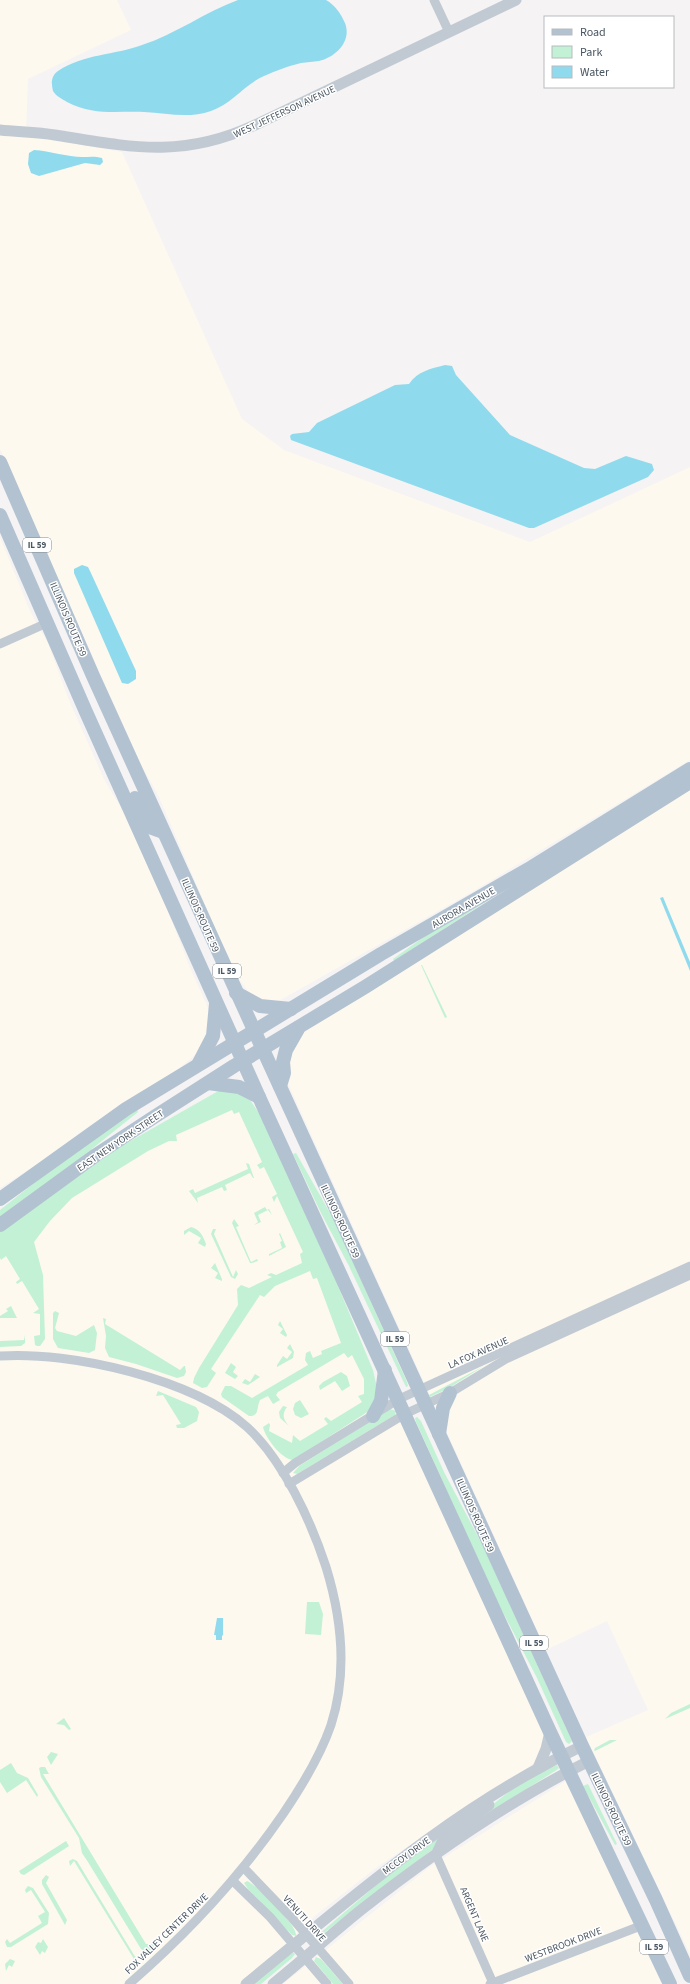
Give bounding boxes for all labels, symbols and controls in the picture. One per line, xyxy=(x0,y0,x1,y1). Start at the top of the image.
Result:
legend xyxy=(544,16,674,88)
text: Road xyxy=(580,24,606,41)
text: Park xyxy=(580,44,602,61)
text: Water xyxy=(580,64,610,81)
street label: WEST JEFFERSON AVENUE xyxy=(231,82,338,142)
road number: IL 59 xyxy=(23,538,51,552)
street label: ILLINOIS ROUTE 59 xyxy=(46,580,90,659)
street label: ILLINOIS ROUTE 59 xyxy=(178,876,223,955)
street label: AURORA AVENUE xyxy=(429,884,498,932)
road number: IL 59 xyxy=(213,964,241,978)
street label: EAST NEW YORK STREET xyxy=(75,1106,167,1175)
street label: ILLINOIS ROUTE 59 xyxy=(317,1182,363,1260)
road number: IL 59 xyxy=(381,1332,409,1346)
street label: LA FOX AVENUE xyxy=(446,1333,511,1372)
street label: ILLINOIS ROUTE 59 xyxy=(453,1476,498,1555)
road number: IL 59 xyxy=(520,1636,548,1650)
street label: ILLINOIS ROUTE 59 xyxy=(587,1771,635,1848)
street label: MCCOY DRIVE xyxy=(380,1834,433,1878)
street label: ARGENT LANE xyxy=(456,1885,492,1944)
street label: FOX VALLEY CENTER DRIVE xyxy=(122,1890,212,1977)
street label: VENUTI DRIVE xyxy=(280,1892,329,1945)
street label: WESTBROOK DRIVE xyxy=(523,1924,604,1966)
road number: IL 59 xyxy=(640,1940,668,1954)

